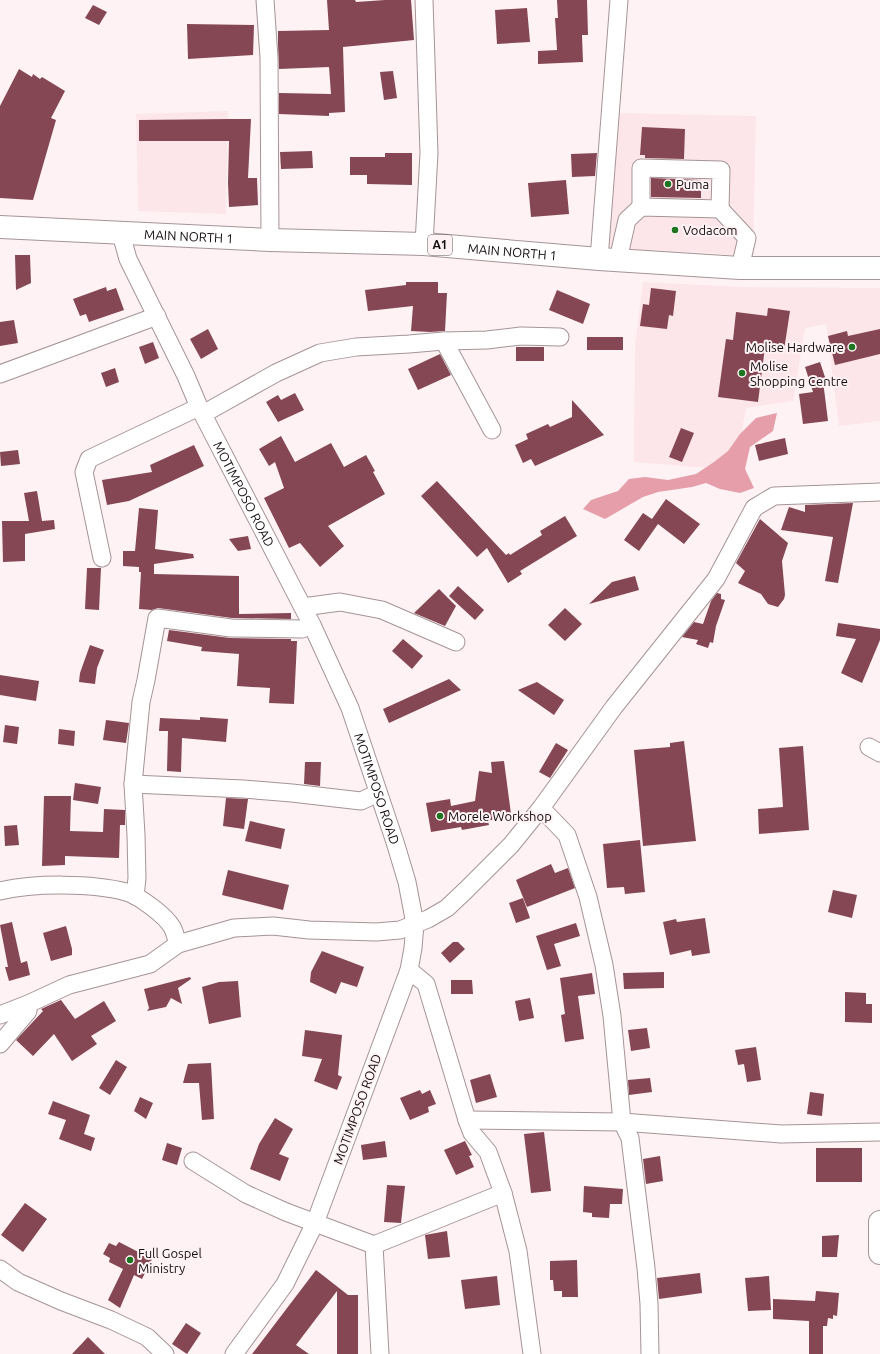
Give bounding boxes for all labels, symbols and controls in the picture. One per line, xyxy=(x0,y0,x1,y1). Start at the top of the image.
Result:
place label: Puma xyxy=(676,177,709,191)
marker: Puma xyxy=(663,179,673,189)
place label: Vodacom xyxy=(683,223,738,237)
marker: Vodacom xyxy=(670,225,680,235)
street label: MAIN NORTH 1 xyxy=(144,227,234,245)
road number: A1 xyxy=(428,235,452,255)
street label: MAIN NORTH 1 xyxy=(467,241,557,262)
place label: Molise Hardware xyxy=(746,340,844,354)
marker: Molise Hardware xyxy=(847,342,857,352)
place label: Molise Shopping Centre xyxy=(750,359,848,388)
marker: Molise Shopping Centre xyxy=(737,368,747,378)
street label: MOTIMPOSO ROAD xyxy=(211,439,277,549)
street label: MOTIMPOSO ROAD xyxy=(352,731,402,846)
place label: Morele Workshop xyxy=(448,809,552,823)
marker: Morele Workshop xyxy=(435,811,445,821)
street label: MOTIMPOSO ROAD xyxy=(331,1052,383,1166)
place label: Full Gospel Ministry xyxy=(138,1246,203,1275)
marker: Full Gospel Ministry xyxy=(125,1255,135,1265)

